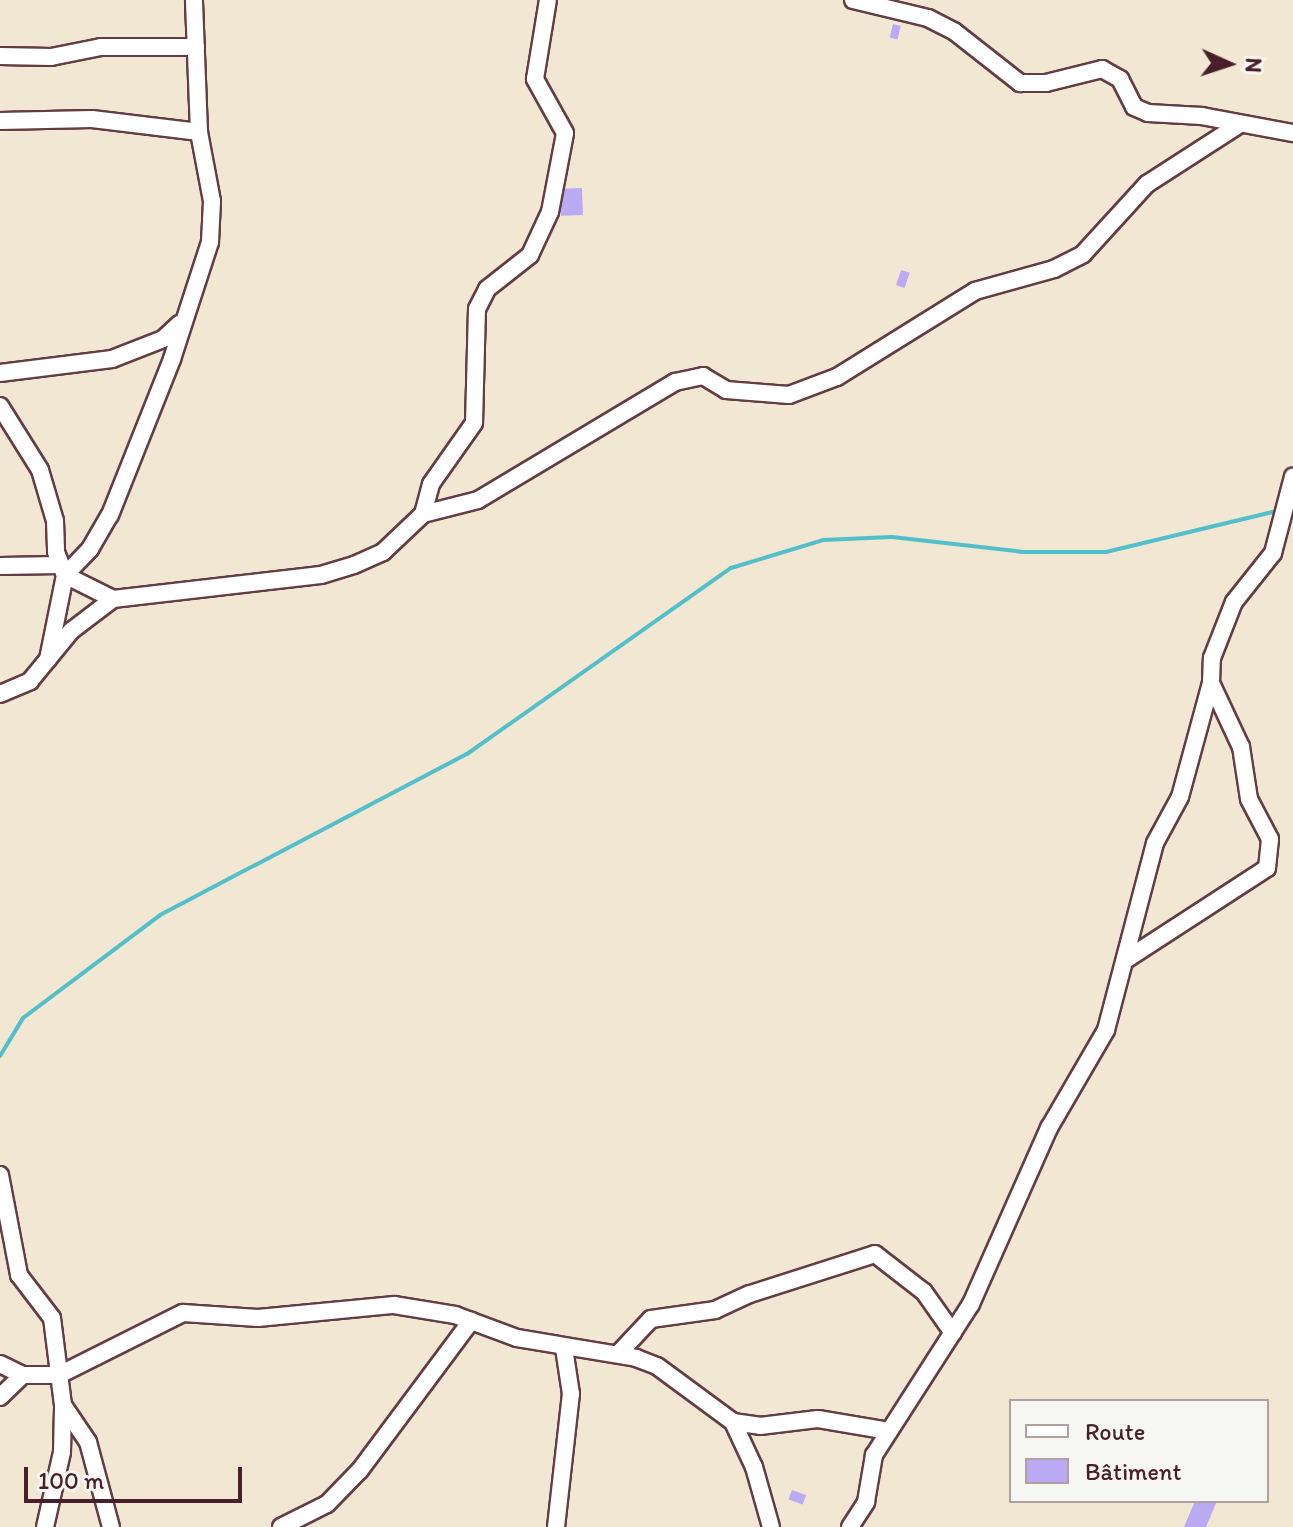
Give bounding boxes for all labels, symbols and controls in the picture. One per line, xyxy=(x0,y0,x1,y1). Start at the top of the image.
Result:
north arrow xyxy=(1189,24,1269,104)
text: N xyxy=(1240,57,1267,73)
legend xyxy=(1009,1399,1269,1503)
text: Route xyxy=(1085,1417,1145,1446)
scale bar xyxy=(28,1451,246,1501)
text: Bâtiment xyxy=(1085,1457,1181,1486)
text: 100 m xyxy=(38,1466,104,1495)

